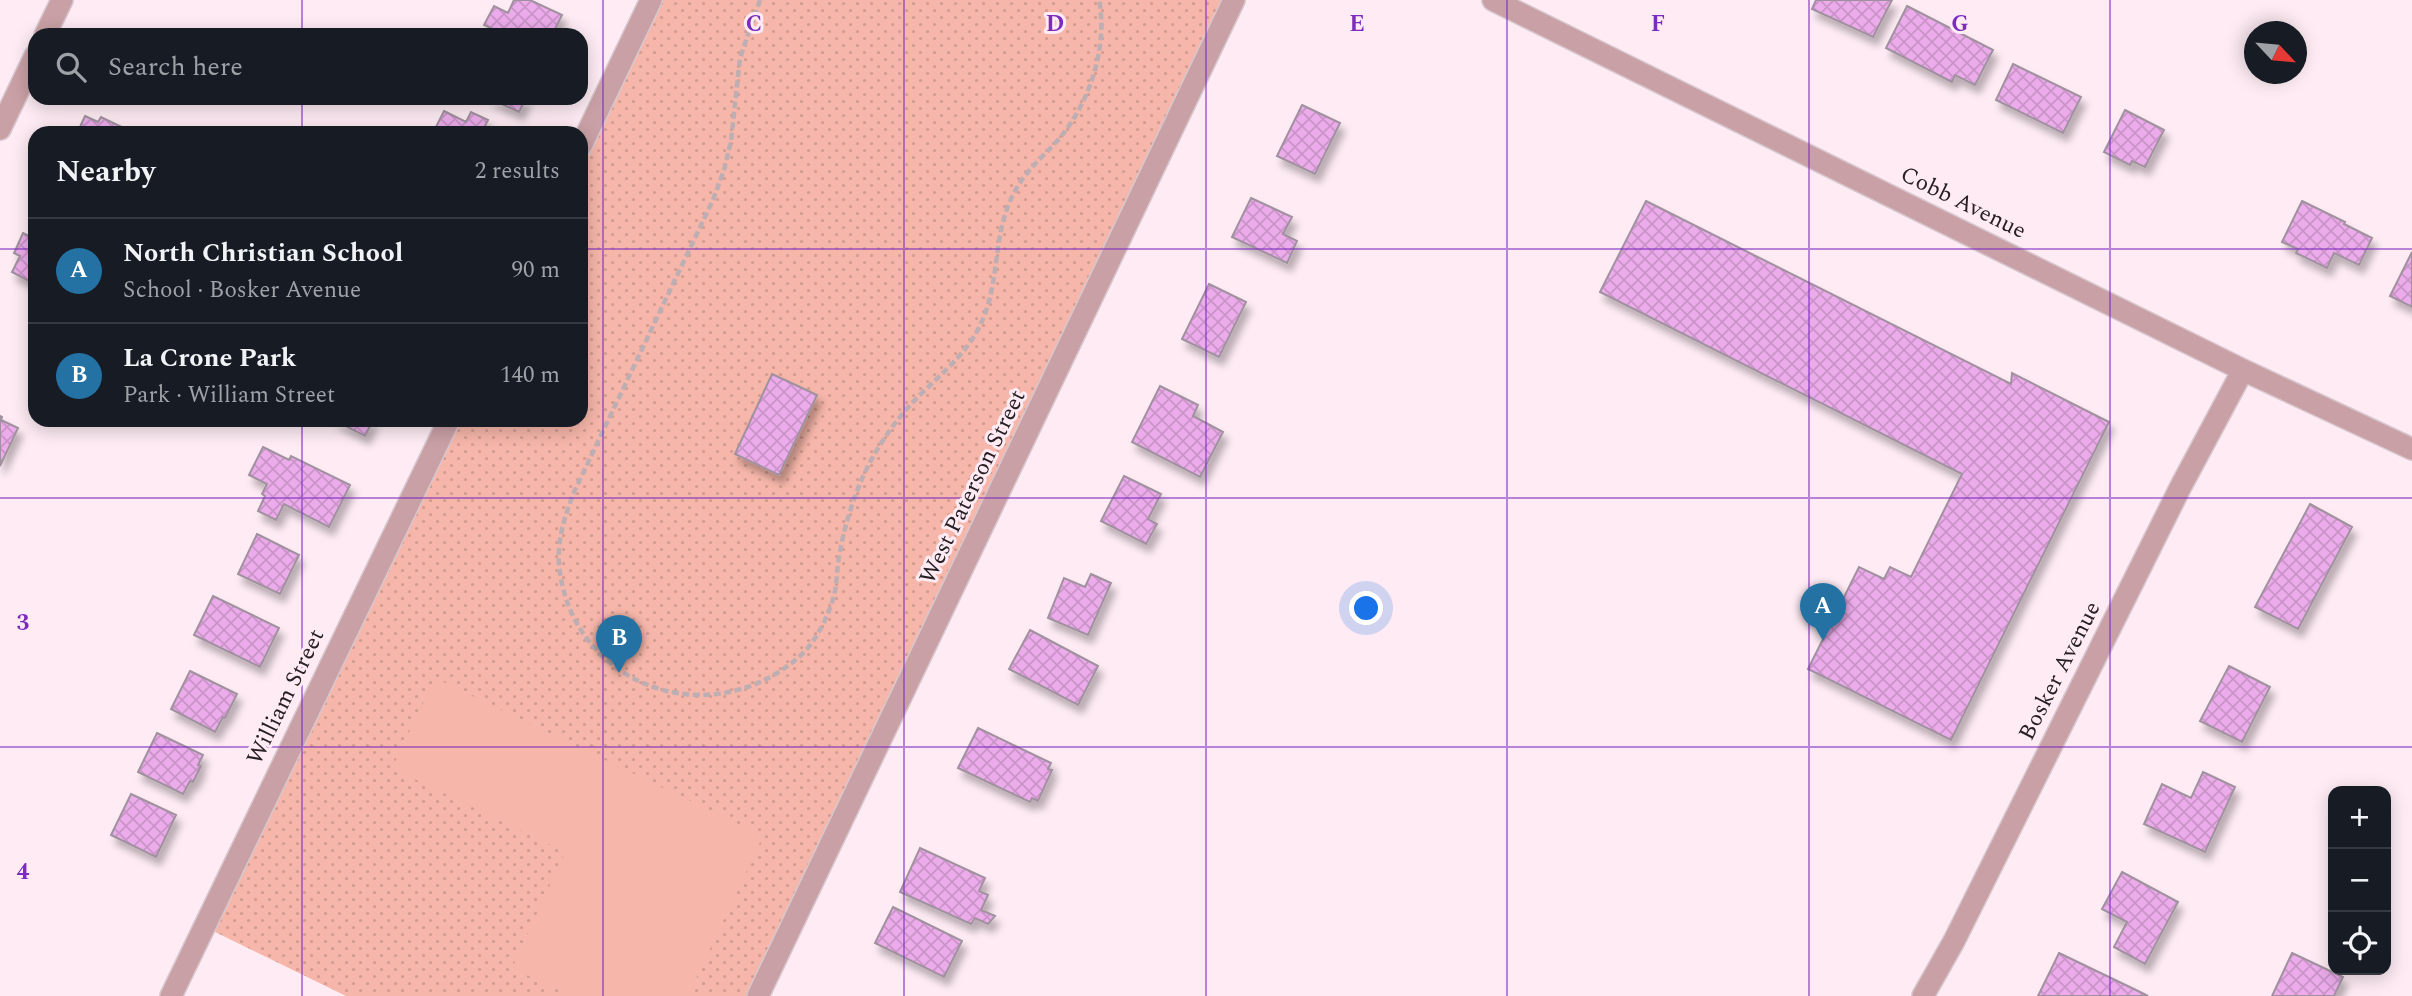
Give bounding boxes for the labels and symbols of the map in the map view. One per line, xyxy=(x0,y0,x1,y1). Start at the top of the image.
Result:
text: C xyxy=(746,7,762,42)
text: D xyxy=(1046,7,1064,42)
text: E xyxy=(1349,7,1365,42)
text: F xyxy=(1651,7,1665,42)
text: G xyxy=(1951,7,1969,42)
north arrow xyxy=(2244,21,2307,84)
street label: Cobb Avenue xyxy=(1894,157,2032,249)
street label: West Paterson Street xyxy=(911,384,1035,590)
pin: A xyxy=(1800,583,1846,641)
your location xyxy=(1349,591,1383,625)
street label: Bosker Avenue xyxy=(2010,595,2110,747)
text: 3 xyxy=(17,606,30,641)
pin: B xyxy=(596,615,642,673)
street label: William Street xyxy=(238,623,334,771)
text: 4 xyxy=(17,855,30,890)

